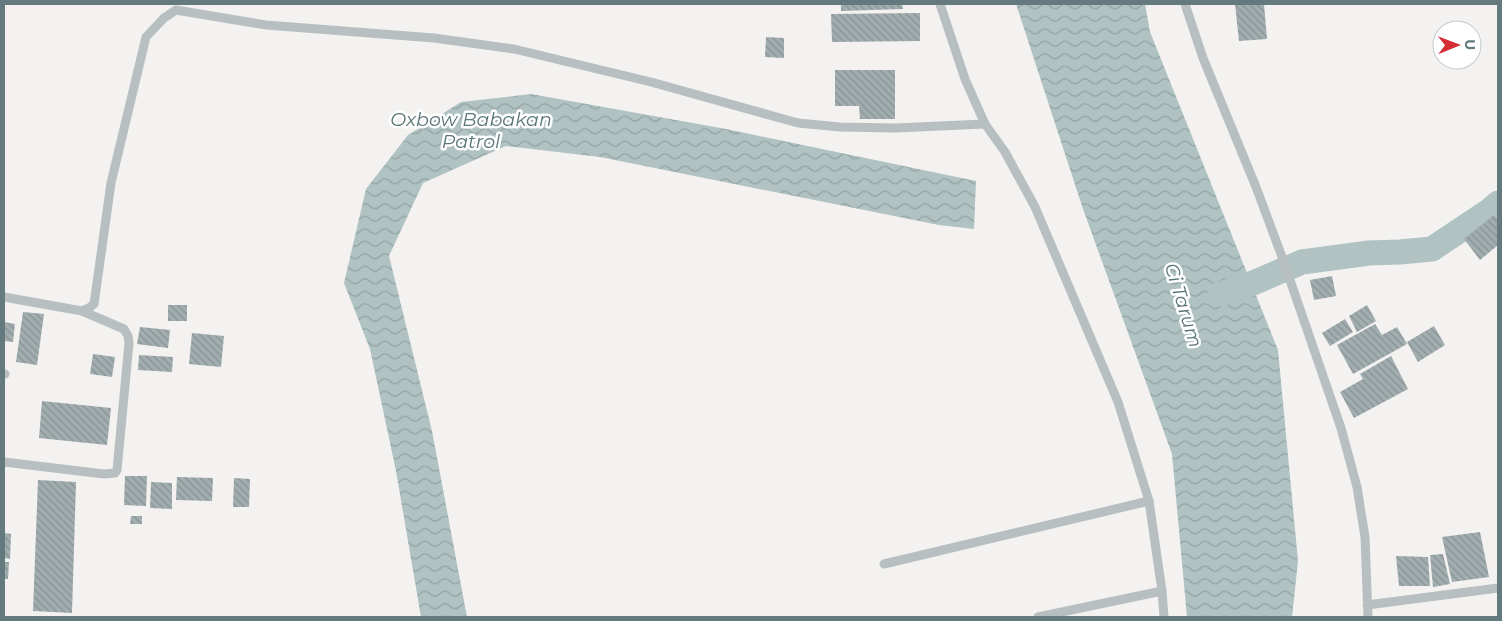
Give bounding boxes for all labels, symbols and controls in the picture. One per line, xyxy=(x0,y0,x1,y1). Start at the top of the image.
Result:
north arrow xyxy=(1432,20,1482,70)
text: U xyxy=(1461,39,1479,50)
water label: Oxbow Babakan Patrol xyxy=(390,108,552,153)
water label: Ci Tarum xyxy=(1160,260,1207,350)

